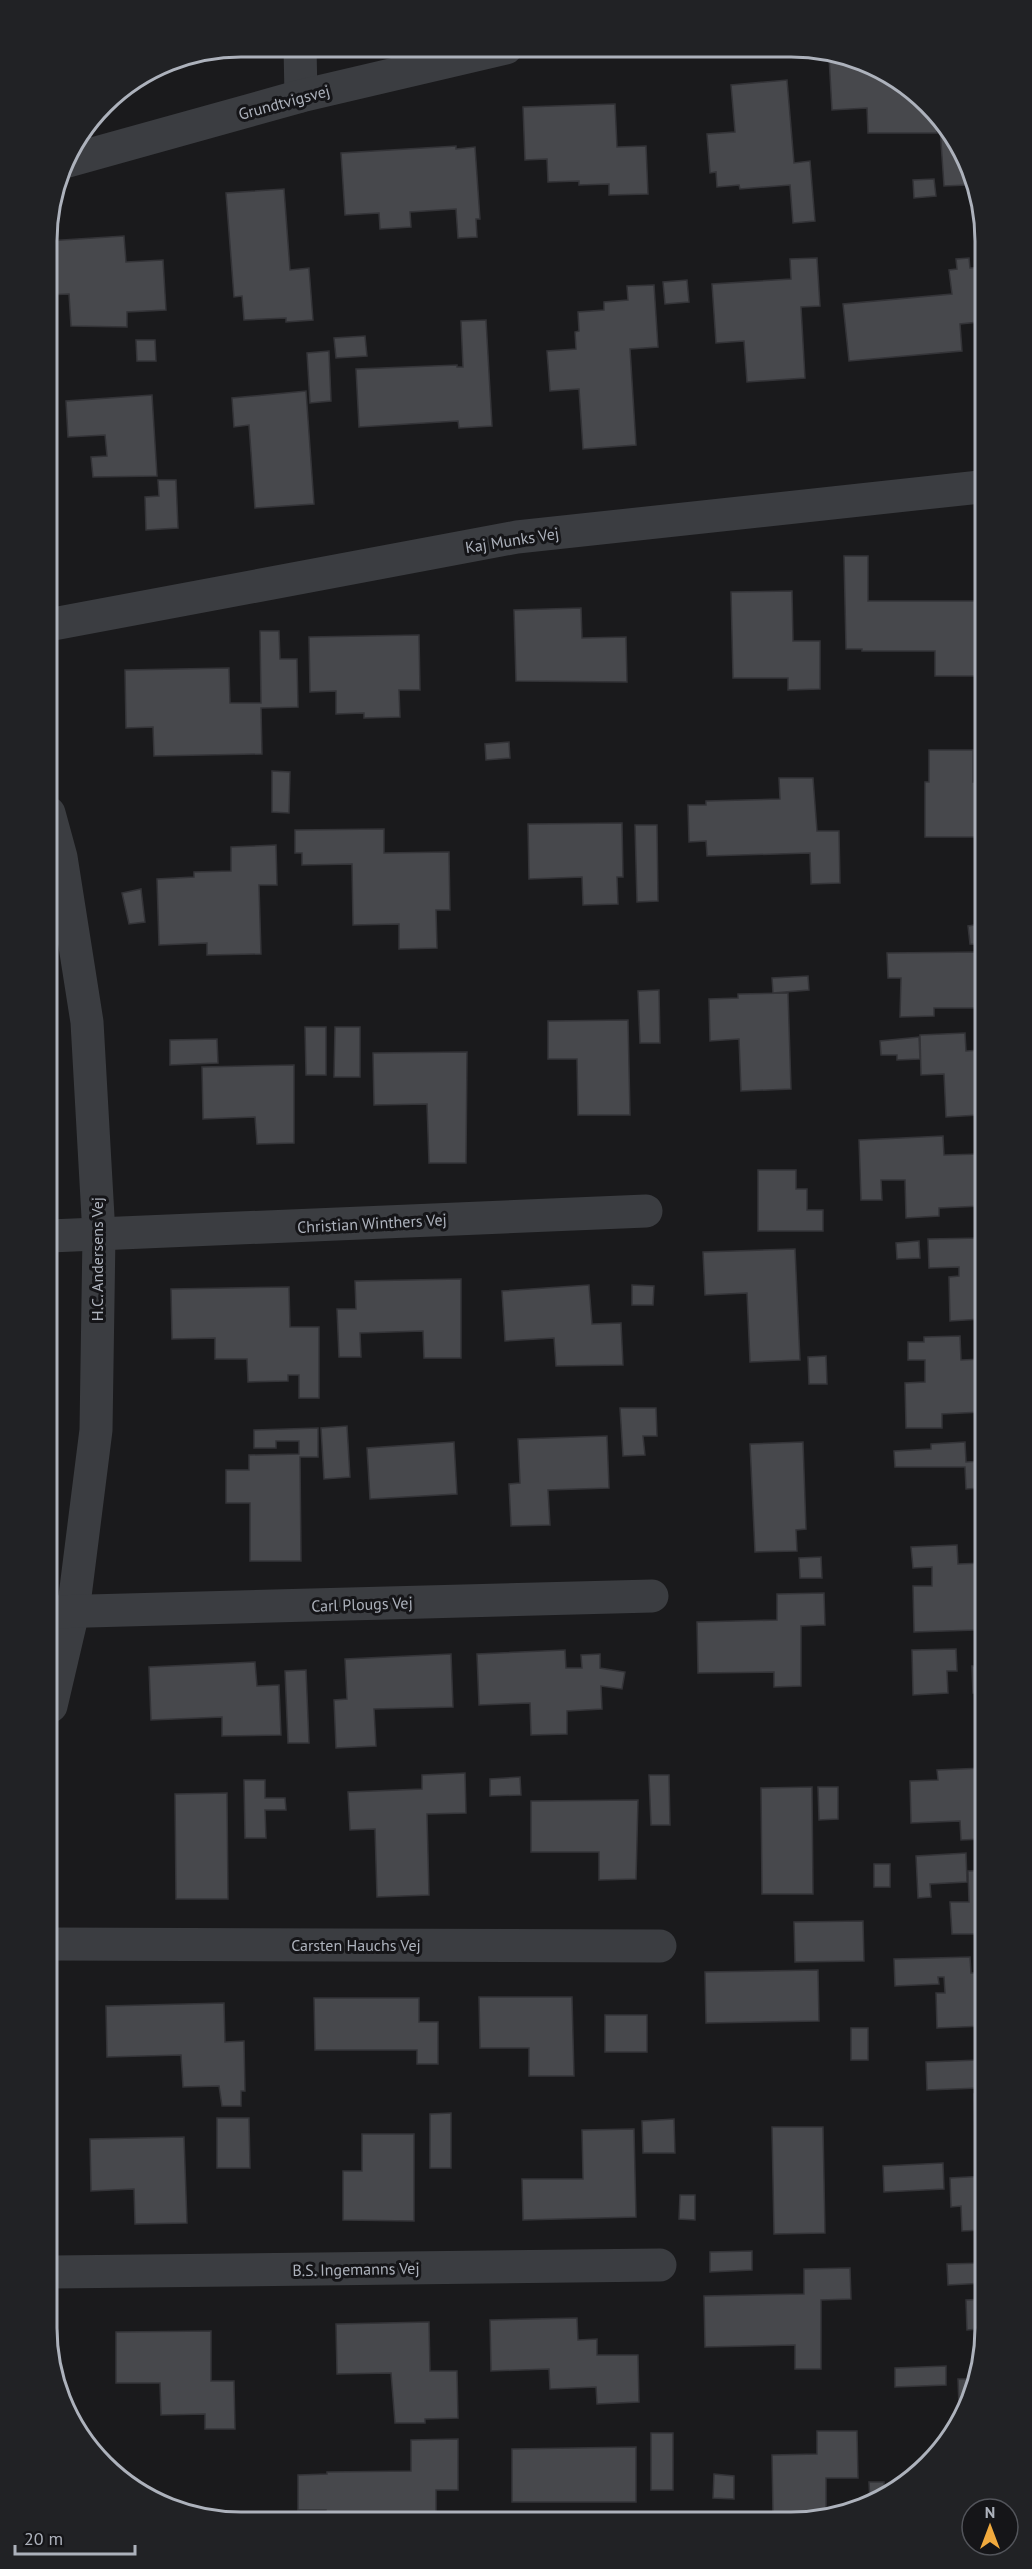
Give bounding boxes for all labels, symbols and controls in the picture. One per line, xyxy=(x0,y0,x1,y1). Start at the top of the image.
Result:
street label: Grundtvigsvej xyxy=(236,80,332,124)
street label: Kaj Munks Vej xyxy=(464,523,560,557)
street label: H.C. Andersens Vej xyxy=(87,1197,107,1321)
street label: Christian Winthers Vej xyxy=(297,1209,447,1237)
street label: Carl Plougs Vej xyxy=(311,1592,413,1616)
street label: Carsten Hauchs Vej xyxy=(291,1935,421,1955)
street label: B.S. Ingemanns Vej xyxy=(292,2258,420,2280)
north arrow xyxy=(960,2497,1020,2557)
text: N xyxy=(985,2502,995,2522)
scale bar xyxy=(15,2518,135,2556)
text: 20 m xyxy=(24,2527,63,2550)

